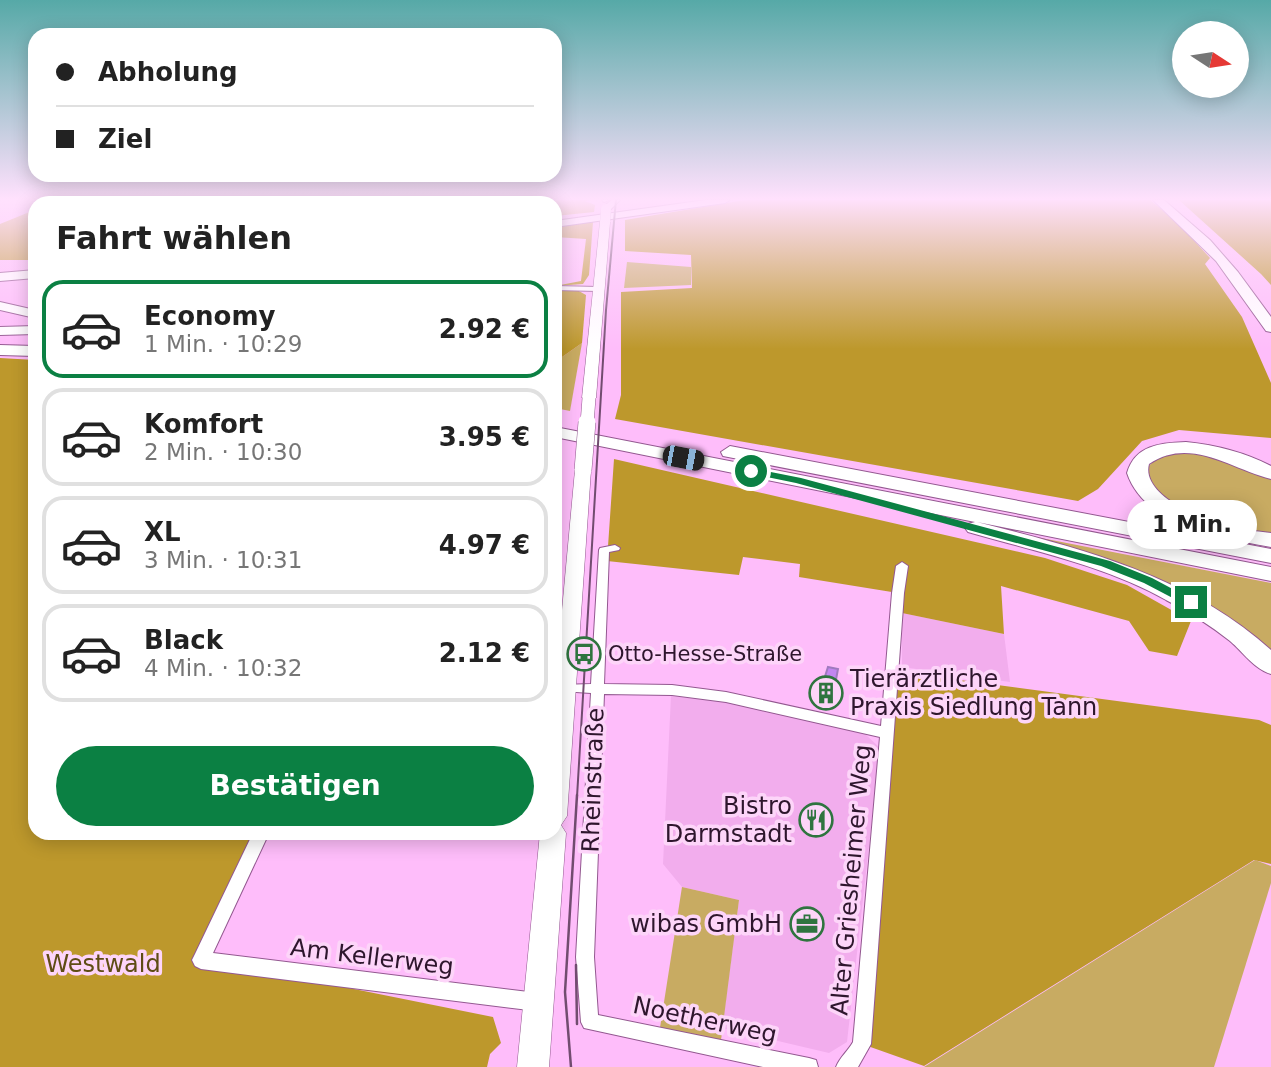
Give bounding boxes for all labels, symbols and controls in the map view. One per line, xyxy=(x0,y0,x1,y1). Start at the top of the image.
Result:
north arrow xyxy=(1172,21,1250,98)
map controls xyxy=(1172,21,1249,98)
text: Abholung xyxy=(98,57,238,87)
text: Ziel xyxy=(98,124,152,154)
text: Fahrt wählen xyxy=(56,219,292,257)
icon: car xyxy=(60,298,123,361)
text: Economy xyxy=(144,301,275,331)
text: 2.92 € xyxy=(439,314,530,344)
text: 1 Min. · 10:29 xyxy=(144,331,302,357)
icon: car xyxy=(60,406,123,469)
text: Komfort xyxy=(144,409,263,439)
text: 3.95 € xyxy=(439,422,530,452)
text: 2 Min. · 10:30 xyxy=(144,439,302,465)
car xyxy=(661,444,706,472)
route start xyxy=(735,455,767,487)
callout: 1 Min. xyxy=(1126,500,1256,550)
text: 1 Min. xyxy=(1152,511,1232,537)
icon: car xyxy=(60,514,123,577)
text: XL xyxy=(144,517,181,547)
text: 4.97 € xyxy=(439,530,530,560)
text: 3 Min. · 10:31 xyxy=(144,547,302,573)
route end xyxy=(1175,586,1207,618)
icon: car xyxy=(60,622,123,685)
text: Black xyxy=(144,625,223,655)
bus stop icon: Otto-Hesse-Straße xyxy=(565,635,603,673)
text: 2.12 € xyxy=(439,638,530,668)
place label: Otto-Hesse-Straße xyxy=(608,642,802,666)
text: 4 Min. · 10:32 xyxy=(144,655,302,681)
place label: Tierärztliche Praxis Siedlung Tann xyxy=(849,665,1097,721)
building icon: Tierärztliche Praxis Siedlung Tann xyxy=(807,674,845,712)
street label: Rheinstraße xyxy=(576,707,610,853)
street label: Alter Griesheimer Weg xyxy=(825,743,877,1017)
button: Bestätigen xyxy=(56,746,534,826)
place label: Bistro Darmstadt xyxy=(665,792,792,848)
restaurant icon: Bistro Darmstadt xyxy=(797,801,835,839)
office icon: wibas GmbH xyxy=(788,905,826,943)
place label: wibas GmbH xyxy=(630,910,782,938)
street label: Am Kellerweg xyxy=(289,933,455,981)
park label: Westwald xyxy=(45,950,161,978)
street label: Noetherweg xyxy=(631,991,779,1049)

